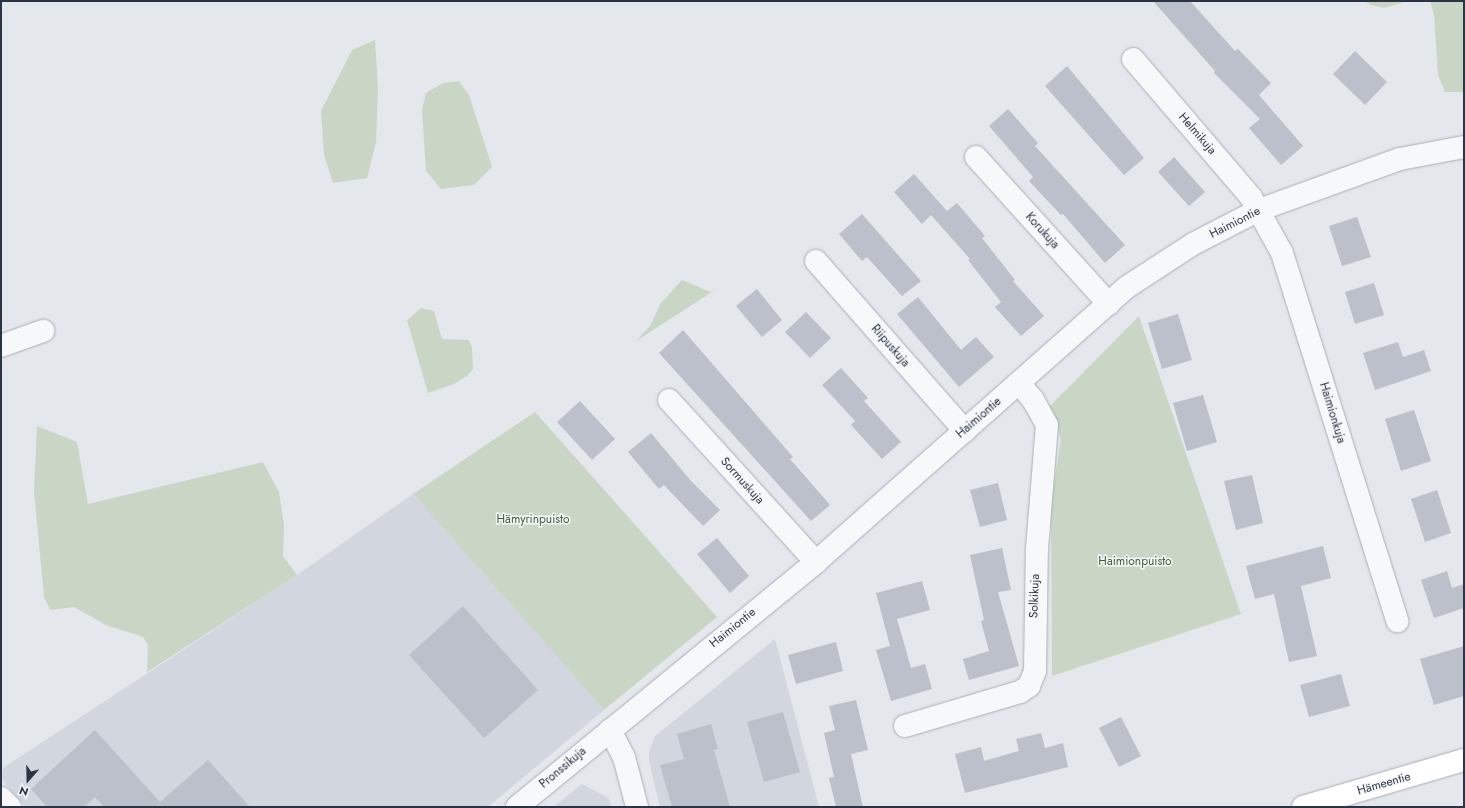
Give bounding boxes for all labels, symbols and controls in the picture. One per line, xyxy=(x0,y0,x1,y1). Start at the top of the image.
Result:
street label: Helmikuja xyxy=(1175,110,1219,158)
street label: Haimiontie xyxy=(1207,204,1263,242)
street label: Korukuja xyxy=(1022,210,1062,252)
street label: Riipuskuja xyxy=(868,322,912,370)
street label: Haimionkuja xyxy=(1316,381,1348,445)
street label: Haimiontie xyxy=(954,395,1004,441)
street label: Sormuskuja xyxy=(717,455,767,507)
park label: Hämyrinpuisto xyxy=(496,513,570,527)
park label: Haimionpuisto xyxy=(1098,555,1172,569)
street label: Solkikuja xyxy=(1027,574,1043,618)
street label: Haimiontie xyxy=(707,605,759,651)
street label: Pronssikuja xyxy=(537,744,589,792)
north arrow xyxy=(8,760,48,800)
street label: Hämeentie xyxy=(1356,770,1412,798)
text: N xyxy=(17,782,31,800)

